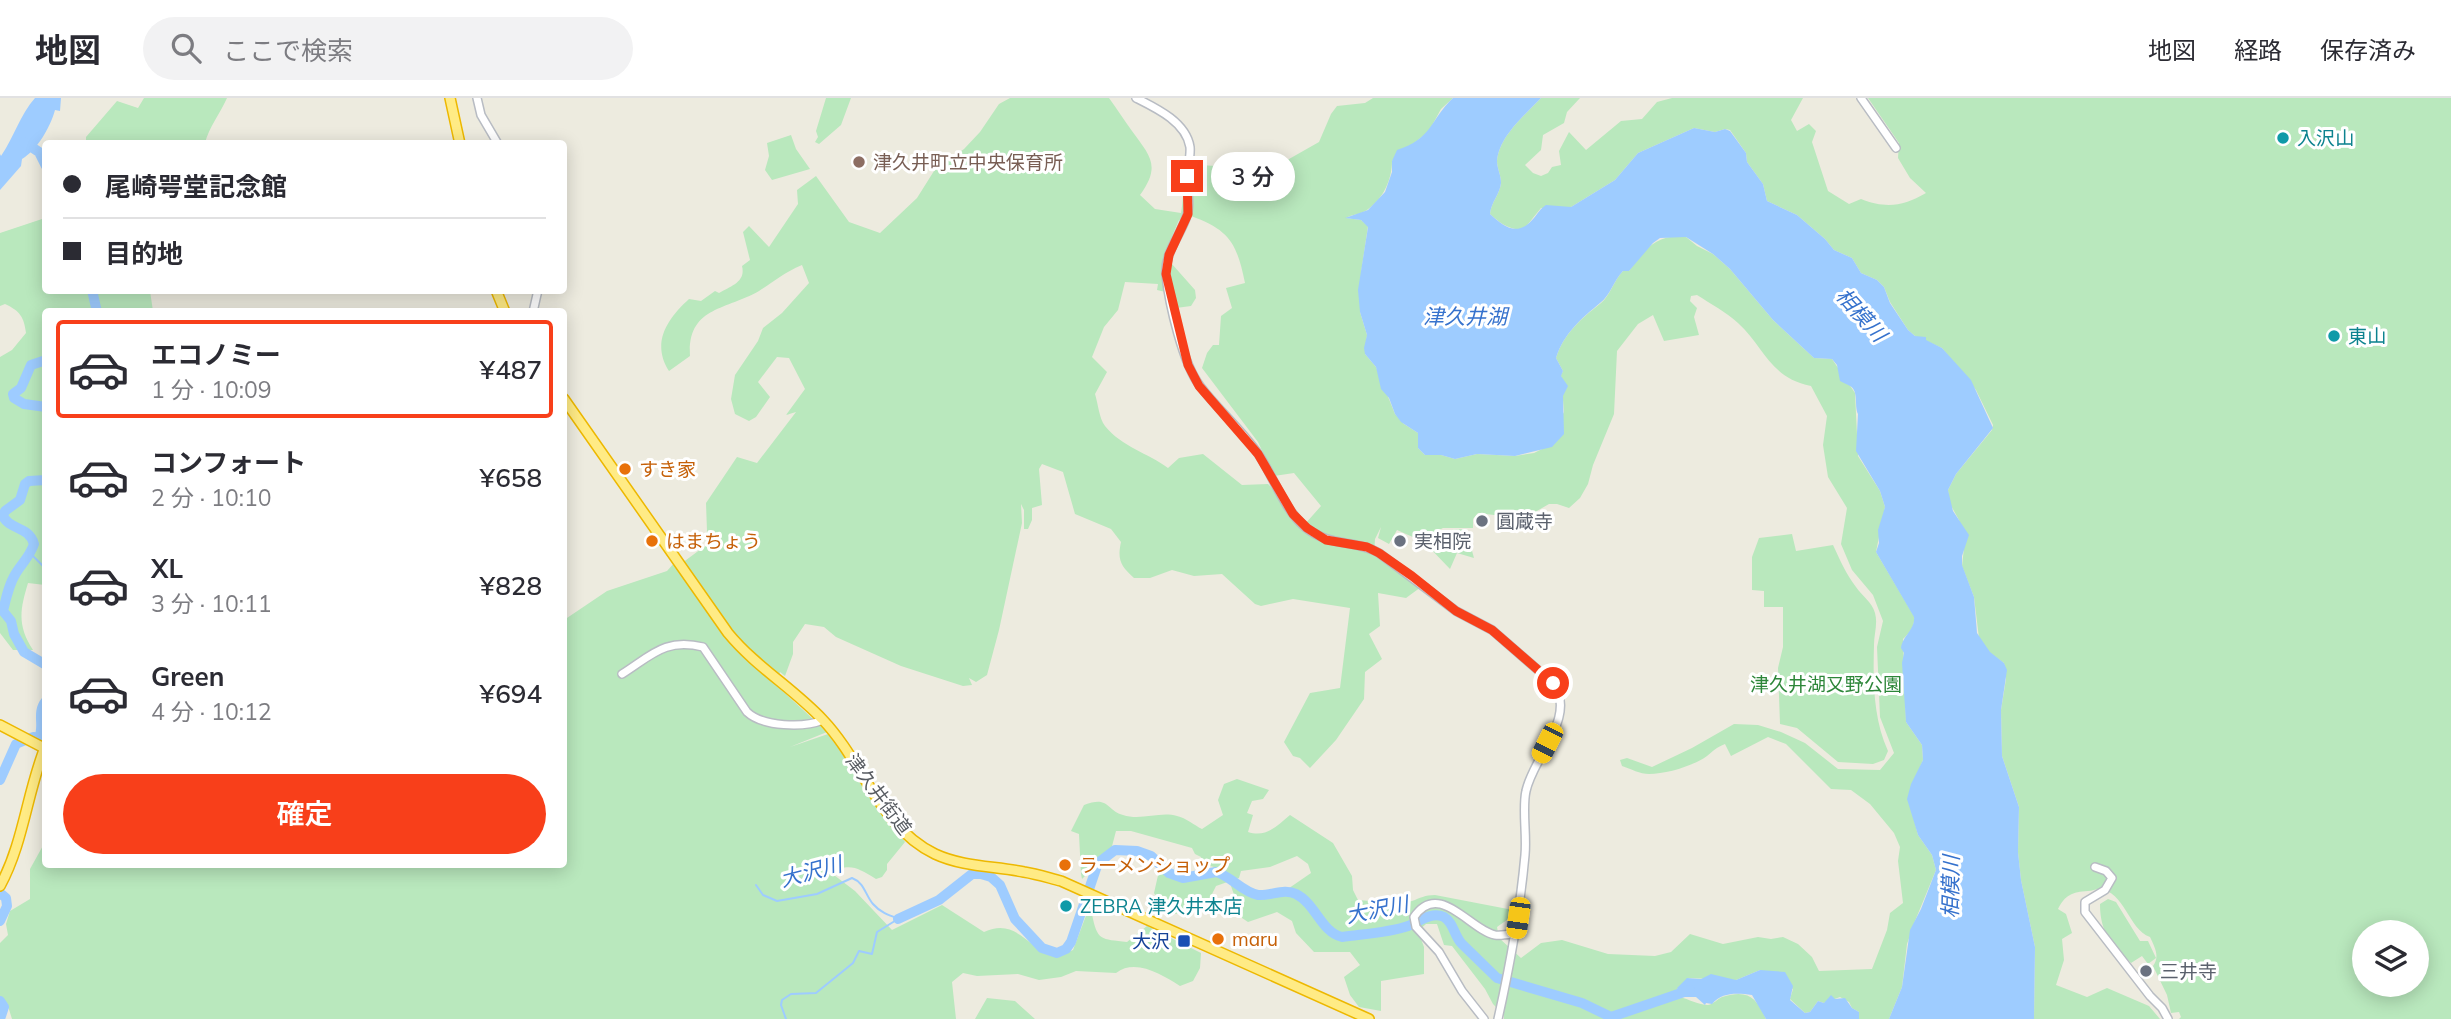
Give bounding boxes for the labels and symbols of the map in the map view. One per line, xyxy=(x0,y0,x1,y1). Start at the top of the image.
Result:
place label: 入沢山 xyxy=(2297,126,2354,150)
marker: 入沢山 xyxy=(2275,130,2291,146)
place label: 津久井町立中央保育所 xyxy=(873,150,1063,174)
callout: 3 分 xyxy=(1212,152,1296,200)
marker: 津久井町立中央保育所 xyxy=(851,154,867,170)
route end xyxy=(1171,160,1203,192)
water label: 相模川 xyxy=(1831,282,1894,348)
water label: 津久井湖 xyxy=(1423,303,1510,329)
place label: 東山 xyxy=(2348,324,2386,348)
marker: 東山 xyxy=(2326,328,2342,344)
place label: すき家 xyxy=(639,457,696,481)
marker: すき家 xyxy=(617,461,633,477)
place label: 圓蔵寺 xyxy=(1496,509,1553,533)
marker: 圓蔵寺 xyxy=(1474,513,1490,529)
place label: はまちょう xyxy=(666,529,761,553)
place label: 実相院 xyxy=(1414,529,1471,553)
marker: はまちょう xyxy=(644,533,660,549)
marker: 実相院 xyxy=(1392,533,1408,549)
route start xyxy=(1537,667,1569,699)
park label: 津久井湖又野公園 xyxy=(1750,672,1902,696)
car xyxy=(1529,720,1566,766)
street label: 津久井街道 xyxy=(841,749,917,839)
water label: 大沢川 xyxy=(777,850,846,892)
place label: ラーメンショップ xyxy=(1079,853,1230,877)
water label: 相模川 xyxy=(1936,853,1964,919)
marker: ラーメンショップ xyxy=(1057,857,1073,873)
water label: 大沢川 xyxy=(1343,890,1412,928)
place label: ZEBRA 津久井本店 xyxy=(1080,894,1242,918)
car xyxy=(1505,896,1532,940)
marker: ZEBRA 津久井本店 xyxy=(1058,898,1074,914)
place label: maru xyxy=(1232,927,1278,951)
place label: 大沢 xyxy=(1132,929,1170,953)
marker: maru xyxy=(1210,931,1226,947)
marker: 大沢 xyxy=(1176,933,1192,949)
place label: 三井寺 xyxy=(2160,959,2217,983)
marker: 三井寺 xyxy=(2138,963,2154,979)

